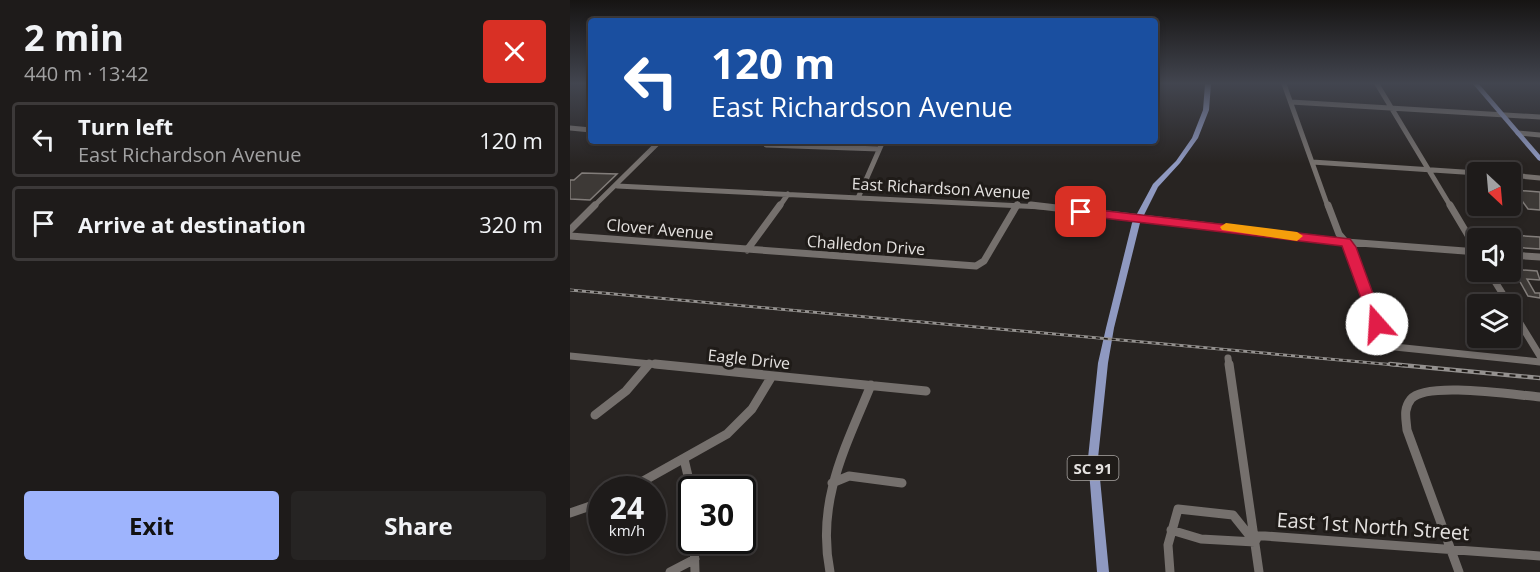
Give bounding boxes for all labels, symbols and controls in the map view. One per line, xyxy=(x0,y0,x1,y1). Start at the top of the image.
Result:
text: 2 min xyxy=(24,13,124,62)
button: close xyxy=(483,20,546,83)
text: 120 m xyxy=(711,34,835,91)
icon: left xyxy=(612,42,690,120)
text: 440 m · 13:42 xyxy=(24,60,149,87)
text: East Richardson Avenue xyxy=(711,88,1013,125)
text: Turn left xyxy=(78,111,173,141)
icon: left xyxy=(27,123,60,156)
text: 120 m xyxy=(479,125,543,155)
text: East Richardson Avenue xyxy=(78,141,302,168)
north arrow xyxy=(1467,162,1521,216)
map controls xyxy=(1467,162,1521,348)
street label: East Richardson Avenue xyxy=(851,172,1031,204)
pin xyxy=(1055,186,1106,237)
icon: arrive xyxy=(1064,195,1097,228)
icon: arrive xyxy=(27,207,60,240)
text: Arrive at destination xyxy=(78,209,306,239)
text: 320 m xyxy=(479,209,543,239)
street label: Clover Avenue xyxy=(606,213,714,245)
button: sound xyxy=(1467,228,1521,282)
street label: Challedon Drive xyxy=(806,230,926,260)
position arrow xyxy=(1345,292,1409,356)
button: layers xyxy=(1467,294,1521,348)
street label: Eagle Drive xyxy=(707,344,791,374)
road number: SC 91 xyxy=(1068,456,1118,480)
speed limit sign: 30 xyxy=(678,476,756,554)
text: 24 xyxy=(610,487,644,528)
button: Exit xyxy=(24,491,279,560)
button: Share xyxy=(291,491,546,560)
street label: East 1st North Street xyxy=(1276,506,1470,546)
text: km/h xyxy=(609,520,645,540)

